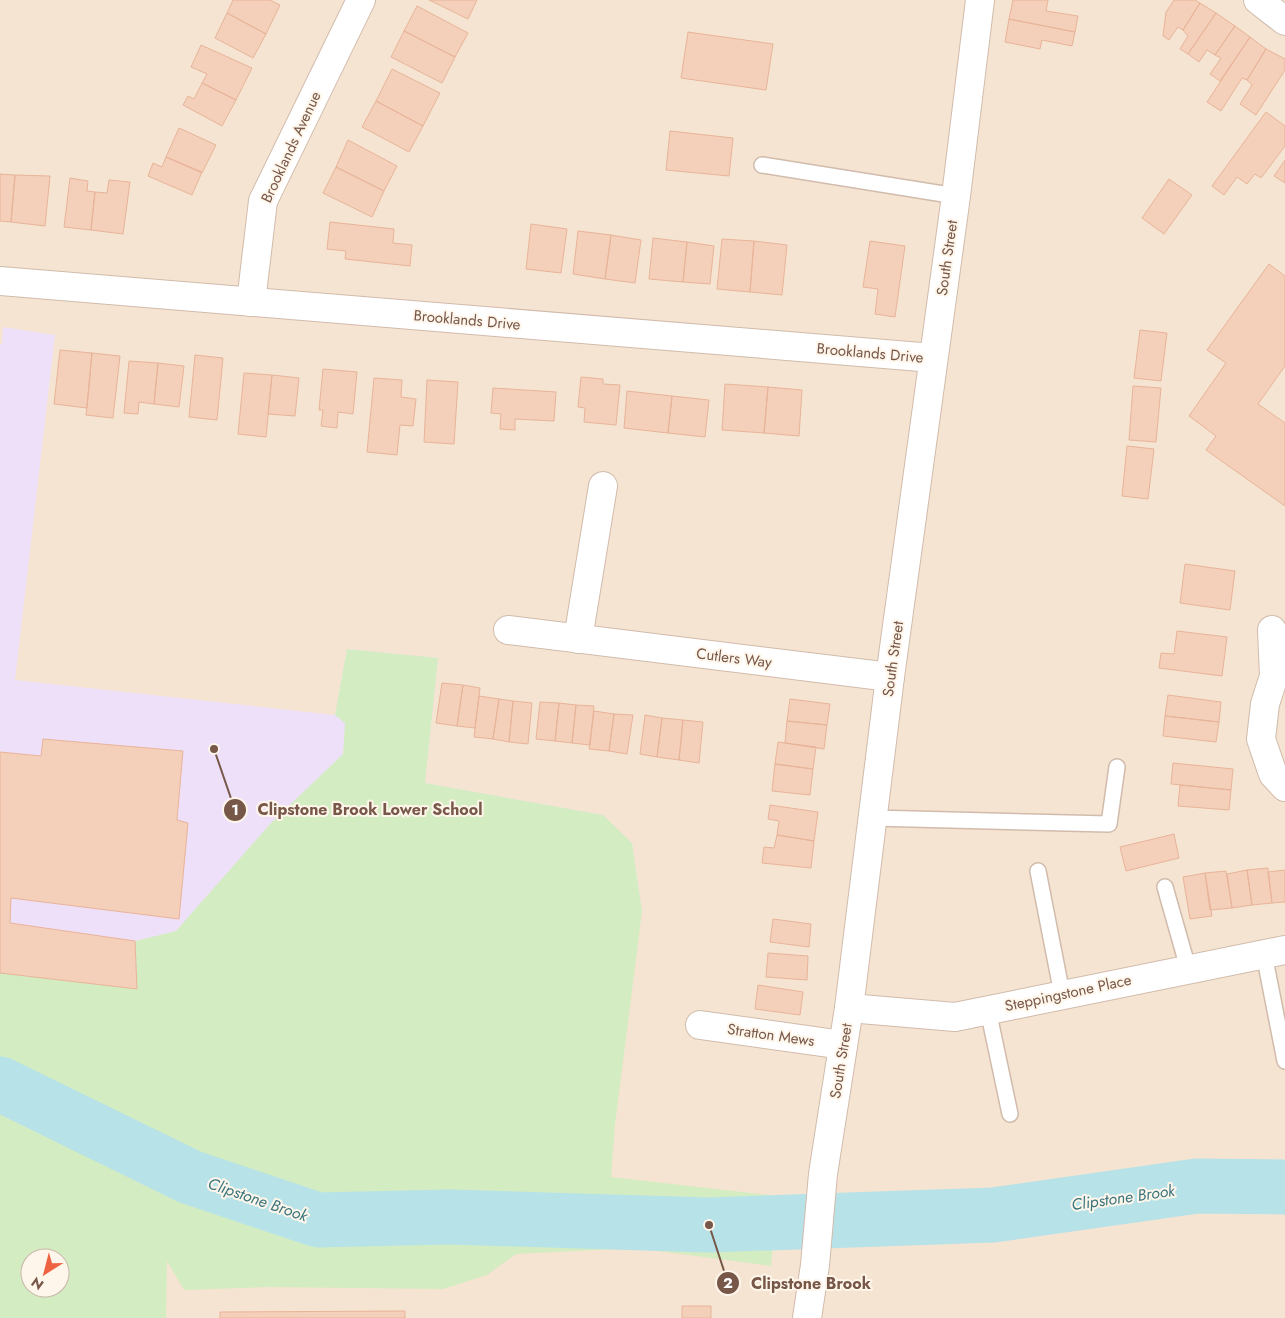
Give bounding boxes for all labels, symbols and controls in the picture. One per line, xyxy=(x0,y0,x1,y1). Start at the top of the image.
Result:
street label: Brooklands Avenue xyxy=(256,87,327,206)
street label: South Street xyxy=(931,218,963,297)
street label: Brooklands Drive xyxy=(413,304,522,336)
street label: Brooklands Drive xyxy=(816,337,925,369)
street label: South Street xyxy=(877,619,909,698)
street label: Cutlers Way xyxy=(695,642,773,674)
callout: Clipstone Brook Lower School xyxy=(222,794,492,825)
text: Clipstone Brook Lower School xyxy=(257,798,483,821)
text: 1 xyxy=(231,799,239,821)
street label: Steppingstone Place xyxy=(1003,969,1133,1017)
street label: Stratton Mews xyxy=(726,1018,816,1052)
street label: South Street xyxy=(824,1021,858,1100)
water label: Clipstone Brook xyxy=(205,1172,312,1228)
water label: Clipstone Brook xyxy=(1070,1179,1177,1216)
north arrow xyxy=(20,1248,70,1298)
callout: Clipstone Brook xyxy=(716,1268,881,1299)
text: N xyxy=(27,1272,48,1295)
text: 2 xyxy=(723,1272,733,1294)
text: Clipstone Brook xyxy=(751,1272,872,1295)

